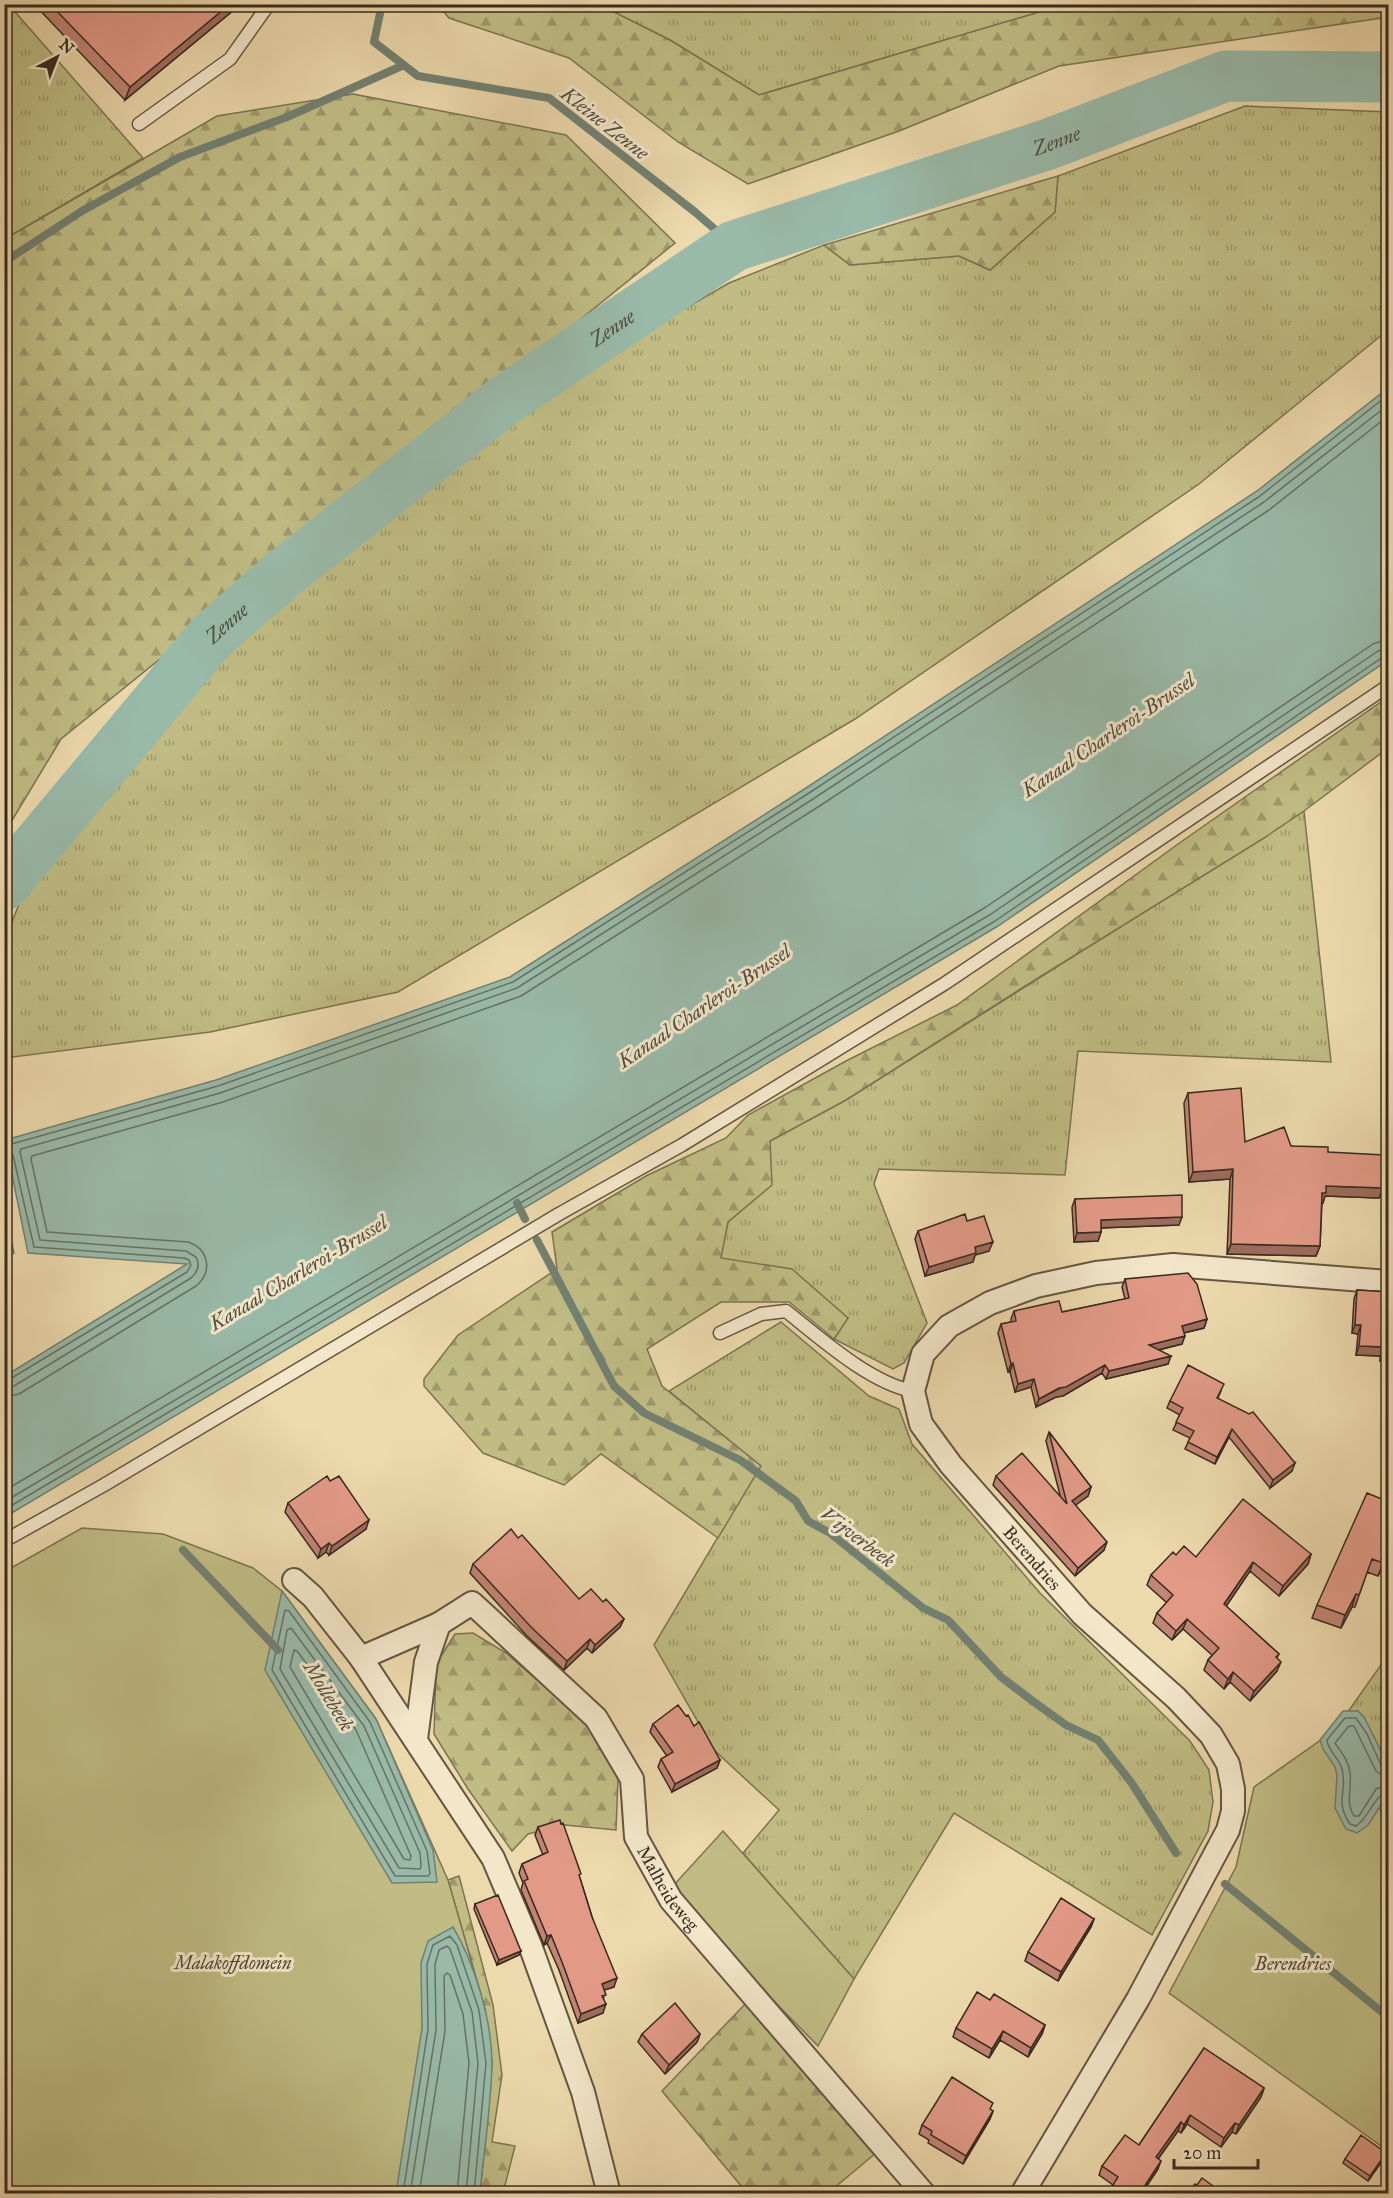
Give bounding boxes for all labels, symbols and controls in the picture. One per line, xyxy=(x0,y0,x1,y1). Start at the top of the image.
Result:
north arrow xyxy=(27,27,87,87)
text: N xyxy=(55,35,78,58)
water label: Kleine Zenne xyxy=(556,81,654,165)
water label: Zenne xyxy=(1029,121,1084,161)
water label: Zenne xyxy=(584,304,640,352)
water label: Zenne xyxy=(200,598,254,649)
water label: Kanaal Charleroi-Brussel xyxy=(1016,667,1200,802)
water label: Kanaal Charleroi-Brussel xyxy=(612,938,796,1073)
water label: Kanaal Charleroi-Brussel xyxy=(204,1209,393,1336)
water label: Vijverbeek xyxy=(816,1501,900,1573)
street label: Berendries xyxy=(998,1521,1066,1595)
water label: Mollebeek xyxy=(298,1655,359,1735)
street label: Malheideweg xyxy=(632,1842,704,1937)
park label: Malakoffdomein xyxy=(172,1952,292,1974)
park label: Berendries xyxy=(1254,1953,1332,1975)
scale bar xyxy=(1174,2132,1258,2170)
text: 20 m xyxy=(1183,2142,1221,2164)

